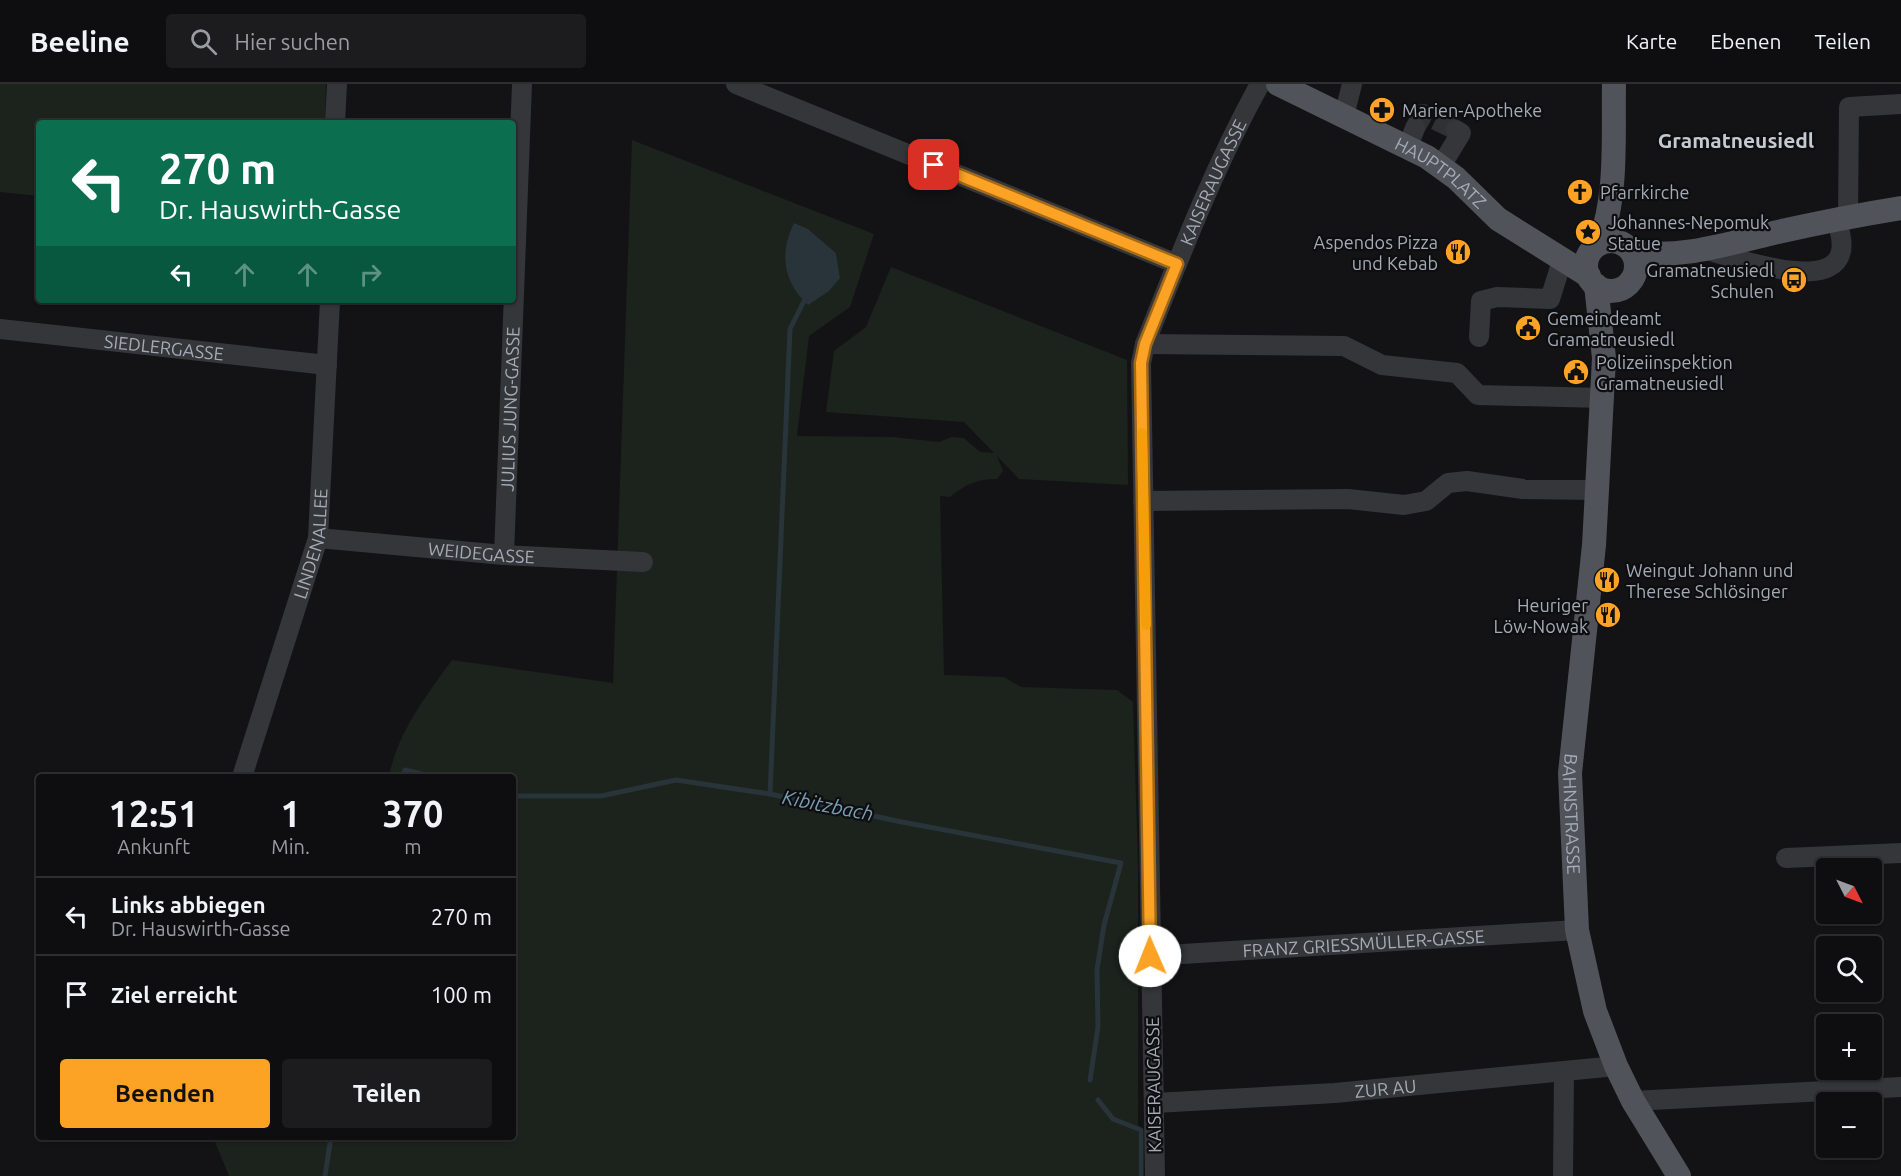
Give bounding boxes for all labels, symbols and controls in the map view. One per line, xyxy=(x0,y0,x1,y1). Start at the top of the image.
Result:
search box xyxy=(166,14,586,68)
icon: search xyxy=(187,25,220,58)
text: Beeline xyxy=(30,26,130,57)
text: Hier suchen xyxy=(235,29,350,54)
text: Karte xyxy=(1626,29,1677,53)
text: Ebenen xyxy=(1710,29,1782,53)
text: Teilen xyxy=(1815,29,1871,53)
pharmacy icon: Marien-Apotheke xyxy=(1367,95,1397,125)
place label: Marien-Apotheke xyxy=(1402,100,1542,120)
street label: KAISERAUGASSE xyxy=(1176,116,1250,248)
district label: Gramatneusiedl xyxy=(1658,128,1814,152)
street label: HAUPTPLATZ xyxy=(1392,133,1491,212)
pin xyxy=(908,139,959,190)
icon: left xyxy=(60,144,138,222)
text: 270 m xyxy=(159,145,276,192)
icon: arrive xyxy=(917,148,950,181)
church icon: Pfarrkirche xyxy=(1565,177,1595,207)
place label: Pfarrkirche xyxy=(1600,182,1689,202)
text: Dr. Hauswirth-Gasse xyxy=(159,194,401,224)
place label: Johannes-Nepomuk Statue xyxy=(1608,212,1769,253)
place icon: Johannes-Nepomuk Statue xyxy=(1573,217,1603,247)
place label: Aspendos Pizza und Kebab xyxy=(1314,232,1438,273)
restaurant icon: Aspendos Pizza und Kebab xyxy=(1443,237,1473,267)
icon: left xyxy=(165,258,198,291)
icon: ahead xyxy=(228,258,261,291)
icon: ahead xyxy=(291,258,324,291)
icon: right xyxy=(354,258,387,291)
place label: Gramatneusiedl Schulen xyxy=(1646,260,1774,301)
bus stop icon: Gramatneusiedl Schulen xyxy=(1779,265,1809,295)
place label: Gemeindeamt Gramatneusiedl xyxy=(1547,308,1675,349)
public building icon: Gemeindeamt Gramatneusiedl xyxy=(1513,313,1543,343)
street label: JULIUS JUNG-GASSE xyxy=(496,326,523,492)
street label: SIEDLERGASSE xyxy=(103,331,225,364)
place label: Polizeiinspektion Gramatneusiedl xyxy=(1596,352,1733,393)
public building icon: Polizeiinspektion Gramatneusiedl xyxy=(1561,357,1591,387)
street label: LINDENALLEE xyxy=(289,488,330,601)
street label: WEIDEGASSE xyxy=(427,538,535,567)
place label: Weingut Johann und Therese Schlösinger xyxy=(1626,560,1793,601)
restaurant icon: Weingut Johann und Therese Schlösinger xyxy=(1592,565,1622,595)
place label: Heuriger Löw-Nowak xyxy=(1493,595,1588,636)
restaurant icon: Heuriger Löw-Nowak xyxy=(1593,600,1623,630)
street label: BAHNSTRASSE xyxy=(1560,753,1585,875)
water label: Kibitzbach xyxy=(780,785,876,825)
text: 12:51 xyxy=(109,793,199,834)
text: 1 xyxy=(280,793,301,834)
text: 370 xyxy=(382,793,443,834)
text: Ankunft xyxy=(117,835,190,858)
text: Min. xyxy=(271,835,310,858)
text: m xyxy=(404,835,422,858)
north arrow xyxy=(1816,858,1882,924)
map controls xyxy=(1816,858,1882,1158)
text: Links abbiegen xyxy=(111,892,266,917)
icon: left xyxy=(60,900,93,933)
text: 270 m xyxy=(431,904,492,929)
text: Dr. Hauswirth-Gasse xyxy=(111,917,291,940)
position arrow xyxy=(1118,924,1182,988)
street label: FRANZ GRIESSMÜLLER-GASSE xyxy=(1242,926,1485,960)
button: search xyxy=(1816,936,1882,1002)
icon: arrive xyxy=(60,978,93,1011)
text: Ziel erreicht xyxy=(111,982,238,1007)
text: 100 m xyxy=(431,982,492,1007)
button: + xyxy=(1816,1014,1882,1080)
street label: KAISERAUGASSE xyxy=(1142,1017,1164,1153)
button: Beenden xyxy=(60,1059,270,1128)
button: Teilen xyxy=(282,1059,492,1128)
street label: ZUR AU xyxy=(1354,1075,1417,1101)
button: − xyxy=(1816,1092,1882,1158)

